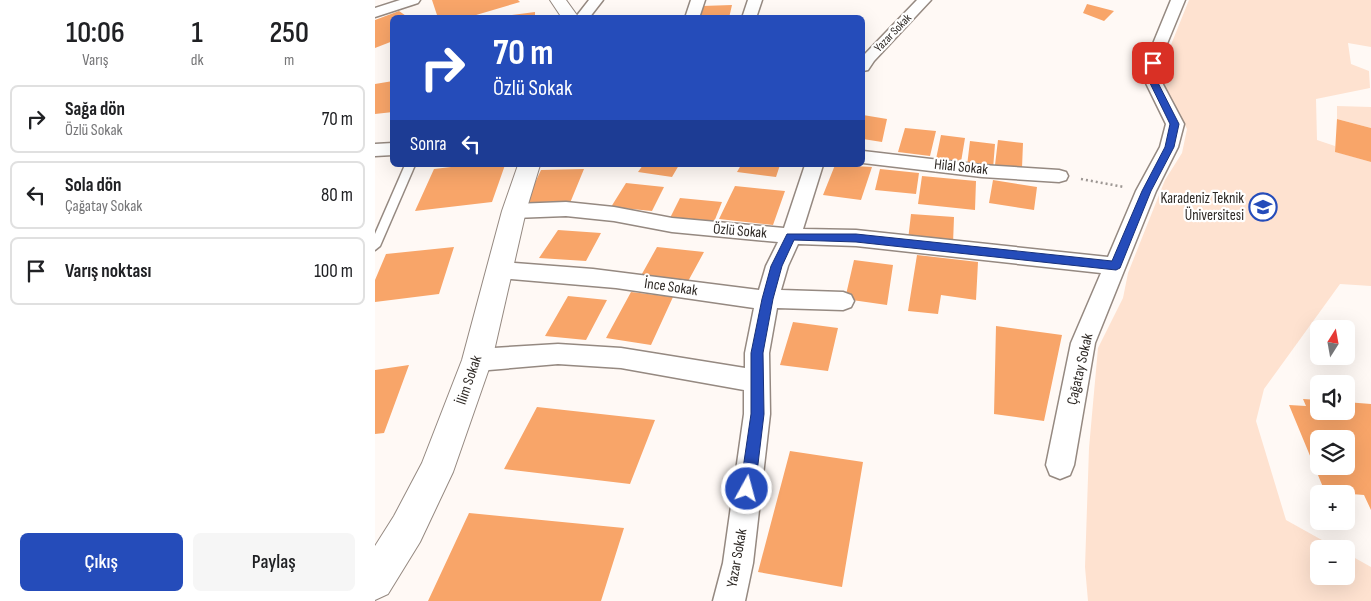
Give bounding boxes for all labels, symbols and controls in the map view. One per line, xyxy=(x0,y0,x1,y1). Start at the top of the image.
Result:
street label: Yazar Sokak xyxy=(871,10,915,55)
text: 10:06 xyxy=(66,15,125,51)
text: 1 xyxy=(192,15,203,51)
text: 250 xyxy=(270,15,309,51)
text: 70 m xyxy=(493,32,553,75)
icon: right xyxy=(410,35,475,100)
pin xyxy=(1132,42,1174,84)
icon: arrive xyxy=(1139,49,1167,77)
text: Varış xyxy=(82,51,108,70)
text: dk xyxy=(191,51,204,70)
text: m xyxy=(284,51,294,70)
text: Özlü Sokak xyxy=(493,75,572,102)
text: Sağa dön xyxy=(65,98,125,121)
icon: right xyxy=(22,105,50,133)
text: 70 m xyxy=(322,108,353,131)
text: Özlü Sokak xyxy=(65,121,123,140)
icon: left xyxy=(457,130,485,158)
text: Sonra xyxy=(410,133,447,156)
street label: Hilal Sokak xyxy=(933,155,989,179)
text: Sola dön xyxy=(65,174,121,197)
icon: left xyxy=(22,181,50,209)
text: 80 m xyxy=(321,184,353,207)
place label: Karadeniz Teknik Üniversitesi xyxy=(1161,189,1244,225)
school or university icon: Karadeniz Teknik Üniversitesi xyxy=(1248,192,1278,222)
text: Çağatay Sokak xyxy=(65,197,142,216)
street label: Özlü Sokak xyxy=(712,219,768,243)
icon: arrive xyxy=(22,257,50,285)
text: Varış noktası xyxy=(65,260,151,283)
text: 100 m xyxy=(314,260,353,283)
street label: İnce Sokak xyxy=(643,274,699,300)
north arrow xyxy=(1310,320,1355,365)
map controls xyxy=(1310,320,1355,585)
street label: Çağatay Sokak xyxy=(1063,331,1097,407)
street label: İlim Sokak xyxy=(452,353,486,407)
button: sound xyxy=(1310,375,1355,420)
button: layers xyxy=(1310,430,1355,475)
position arrow xyxy=(720,462,772,514)
button: + xyxy=(1310,485,1355,530)
street label: Yazar Sokak xyxy=(723,527,752,589)
button: Çıkış xyxy=(20,533,183,591)
button: Paylaş xyxy=(193,533,355,591)
button: − xyxy=(1310,540,1355,585)

